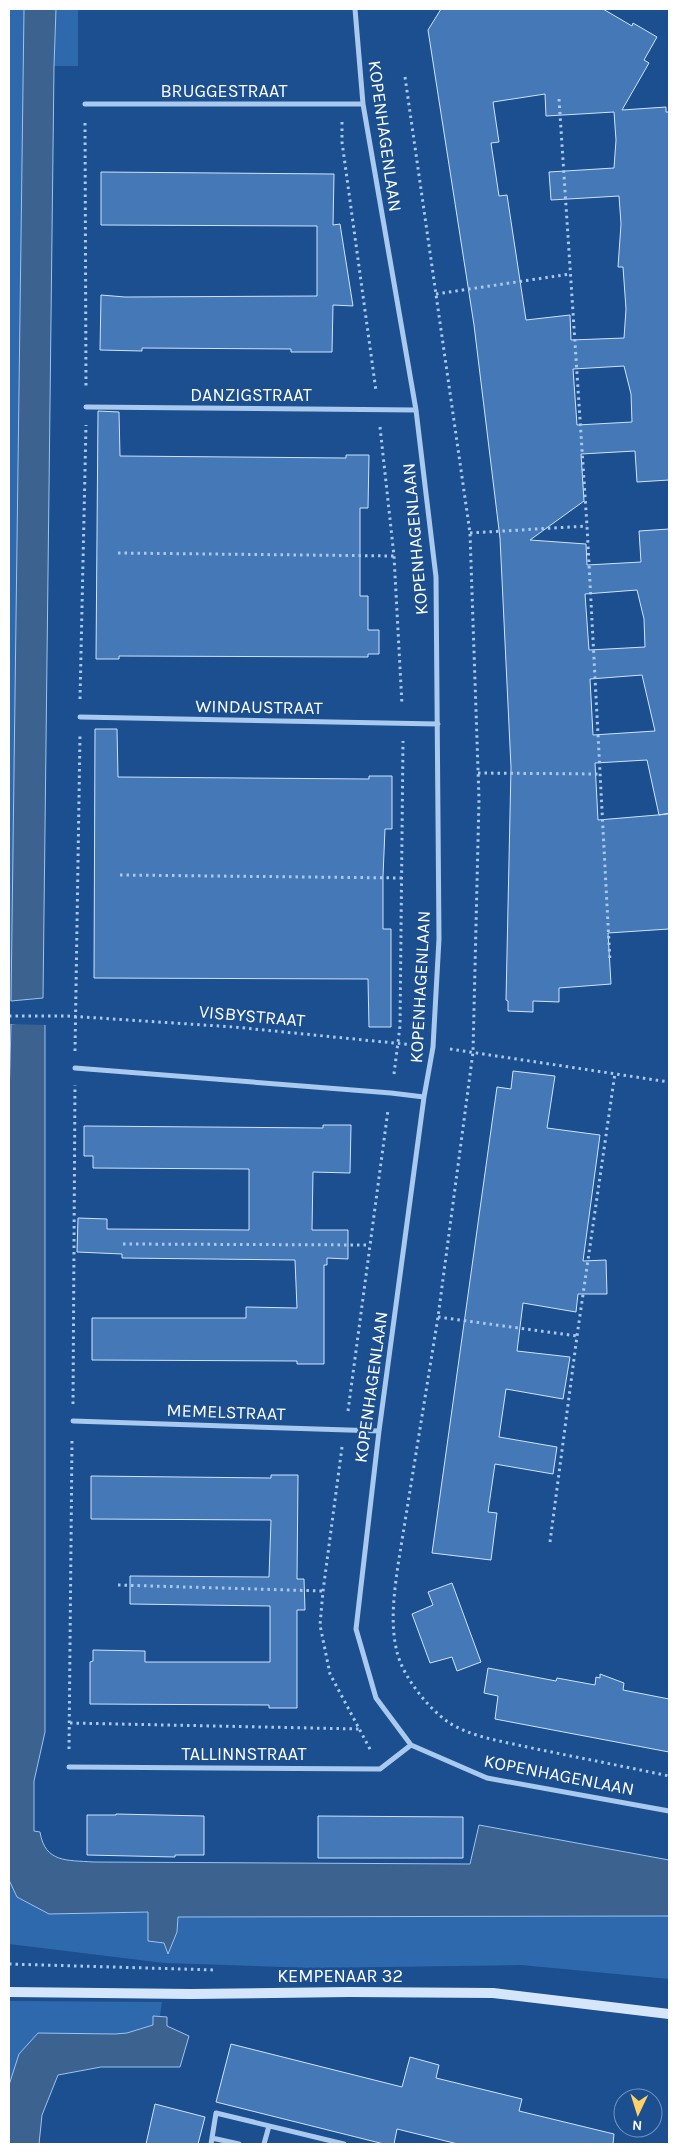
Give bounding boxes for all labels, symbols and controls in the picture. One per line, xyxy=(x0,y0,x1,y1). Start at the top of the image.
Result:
street label: KOPENHAGENLAAN xyxy=(363,59,407,213)
street label: BRUGGESTRAAT xyxy=(160,80,288,102)
street label: DANZIGSTRAAT xyxy=(190,384,312,406)
street label: KOPENHAGENLAAN xyxy=(397,462,433,616)
street label: WINDAUSTRAAT xyxy=(195,695,323,719)
street label: KOPENHAGENLAAN xyxy=(405,910,435,1064)
street label: VISBYSTRAAT xyxy=(198,1000,306,1032)
street label: KOPENHAGENLAAN xyxy=(349,1310,393,1464)
street label: MEMELSTRAAT xyxy=(166,1399,286,1425)
street label: TALLINNSTRAAT xyxy=(182,1743,306,1765)
street label: KOPENHAGENLAAN xyxy=(482,1750,636,1800)
street label: KEMPENAAR 32 xyxy=(277,1965,403,1987)
north arrow xyxy=(613,2088,663,2138)
text: N xyxy=(632,2117,643,2134)

